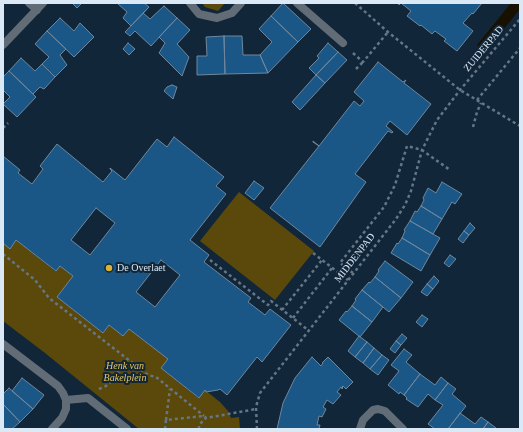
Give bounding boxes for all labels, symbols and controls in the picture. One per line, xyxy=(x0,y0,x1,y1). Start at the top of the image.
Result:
street label: ZUIDERPAD xyxy=(461,24,507,74)
street label: MIDDENPAD xyxy=(332,231,378,285)
place label: De Overlaet xyxy=(117,262,166,274)
marker: De Overlaet xyxy=(104,263,114,273)
park label: Henk van Bakelplein xyxy=(104,360,146,384)

